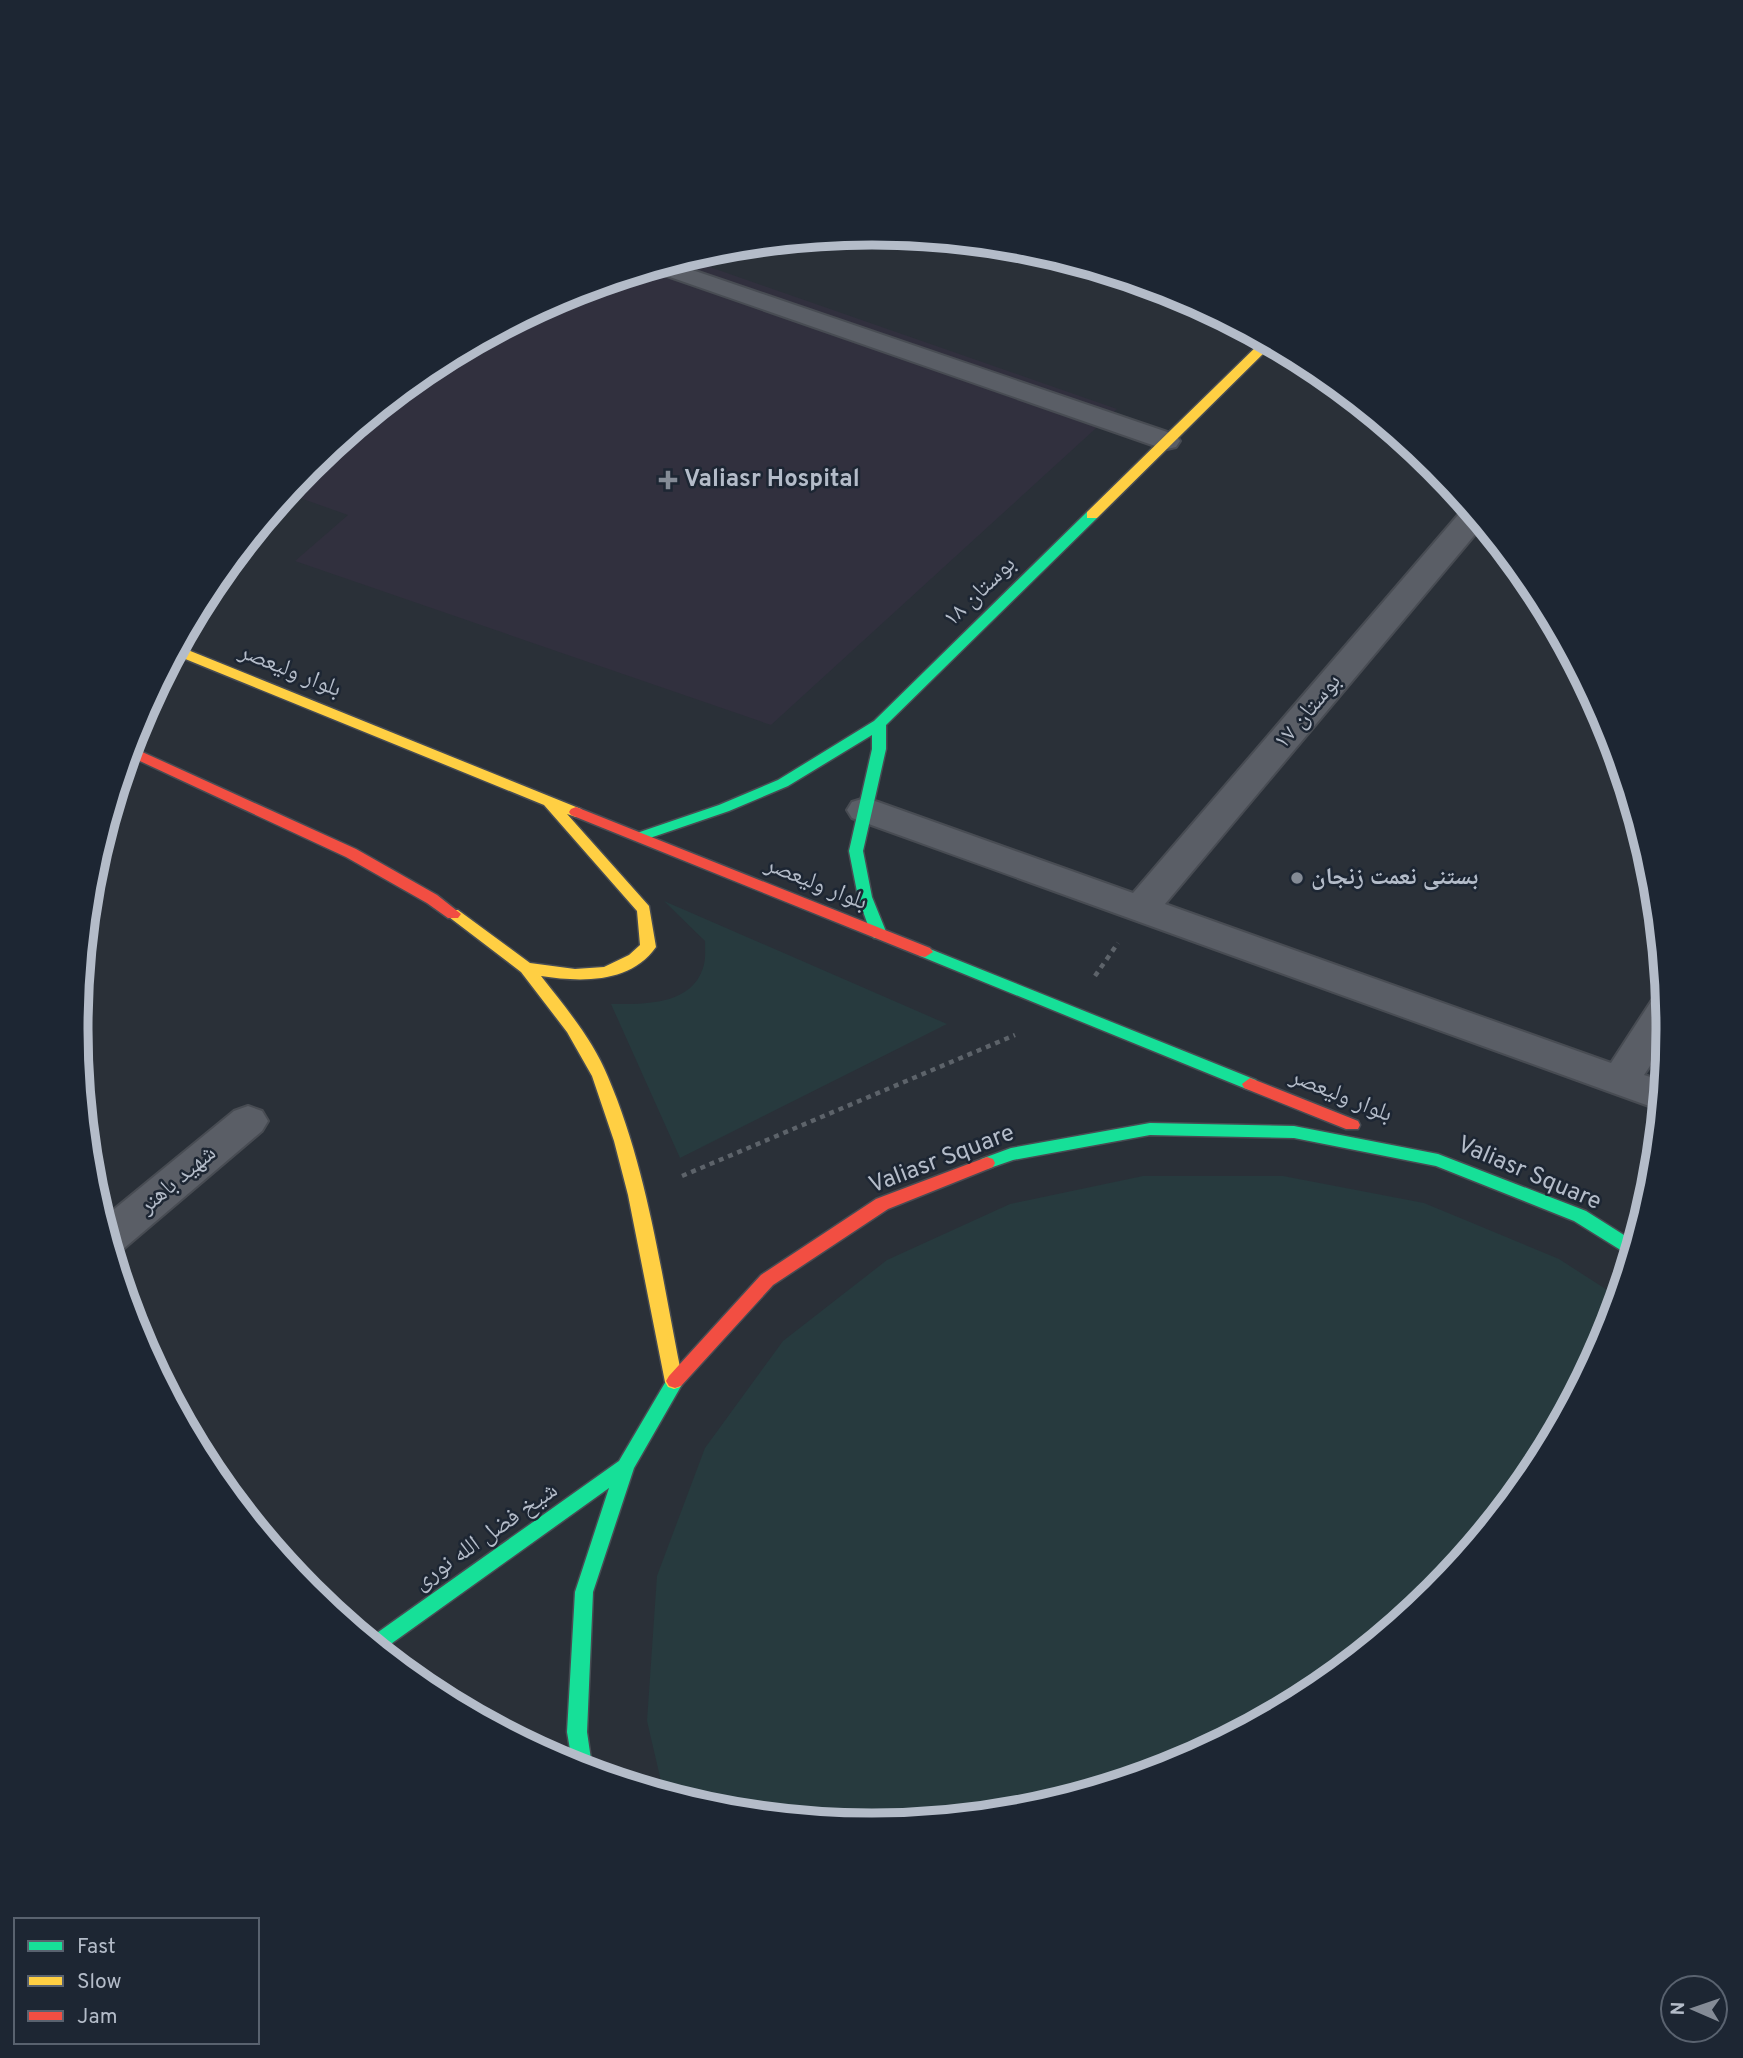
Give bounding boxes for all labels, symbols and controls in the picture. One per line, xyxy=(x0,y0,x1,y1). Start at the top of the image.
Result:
place label: Valiasr Hospital xyxy=(684,465,860,495)
marker: Valiasr Hospital xyxy=(658,470,678,490)
street label: بوستان ۱۸ xyxy=(937,550,1023,634)
street label: بلوار ولیعصر xyxy=(234,637,345,705)
street label: بوستان ۱۷ xyxy=(1268,668,1348,756)
street label: بلوار ولیعصر xyxy=(760,850,871,918)
place label: بستنی نعمت زنجان xyxy=(1311,863,1478,893)
marker: بستنی نعمت زنجان xyxy=(1289,870,1305,886)
street label: بلوار ولیعصر xyxy=(1285,1062,1396,1130)
street label: Valiasr Square xyxy=(865,1118,1019,1202)
street label: Valiasr Square xyxy=(1452,1130,1606,1218)
street label: شهید باهنر xyxy=(132,1139,223,1222)
street label: شیخ فضل الله نوری xyxy=(408,1476,564,1598)
legend xyxy=(14,1918,259,2044)
text: Fast xyxy=(77,1934,116,1961)
text: Slow xyxy=(77,1969,122,1996)
north arrow xyxy=(1659,1974,1729,2044)
text: N xyxy=(1667,2001,1691,2016)
text: Jam xyxy=(77,2004,118,2031)

